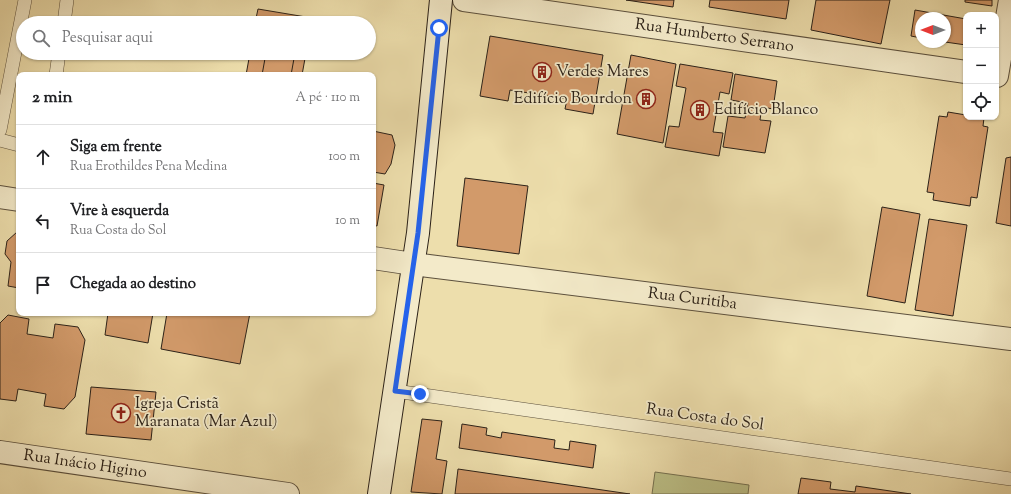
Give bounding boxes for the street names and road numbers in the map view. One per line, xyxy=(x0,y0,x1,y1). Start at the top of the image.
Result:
street label: Rua Humberto Serrano xyxy=(633,13,796,59)
street label: Rua Curitiba xyxy=(647,282,739,316)
street label: Rua Costa do Sol xyxy=(645,398,766,438)
street label: Rua Inácio Higino xyxy=(22,444,149,485)

